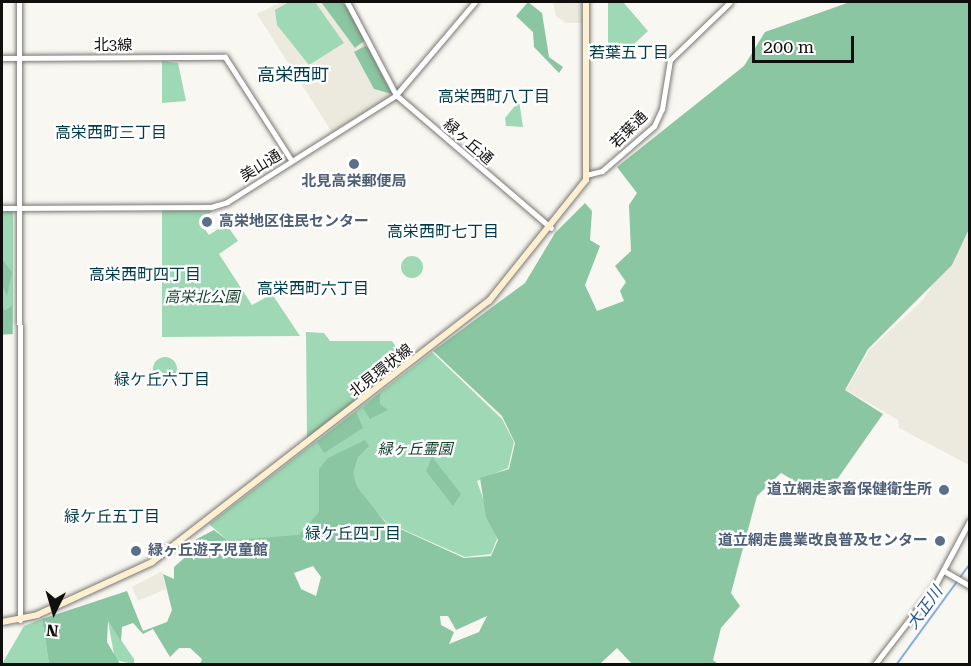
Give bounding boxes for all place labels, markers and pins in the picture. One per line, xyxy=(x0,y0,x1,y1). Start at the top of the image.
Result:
marker: 北見高栄郵便局 xyxy=(347,157,361,171)
place label: 北見高栄郵便局 xyxy=(302,173,406,191)
place label: 高栄地区住民センター xyxy=(219,213,369,231)
marker: 高栄地区住民センター xyxy=(200,215,214,229)
place label: 道立網走家畜保健衛生所 xyxy=(767,481,932,499)
marker: 道立網走家畜保健衛生所 xyxy=(937,483,951,497)
place label: 道立網走農業改良普及センター xyxy=(718,532,928,550)
marker: 道立網走農業改良普及センター xyxy=(933,534,947,548)
place label: 緑ヶ丘遊子児童館 xyxy=(148,542,268,560)
marker: 緑ヶ丘遊子児童館 xyxy=(129,544,143,558)

